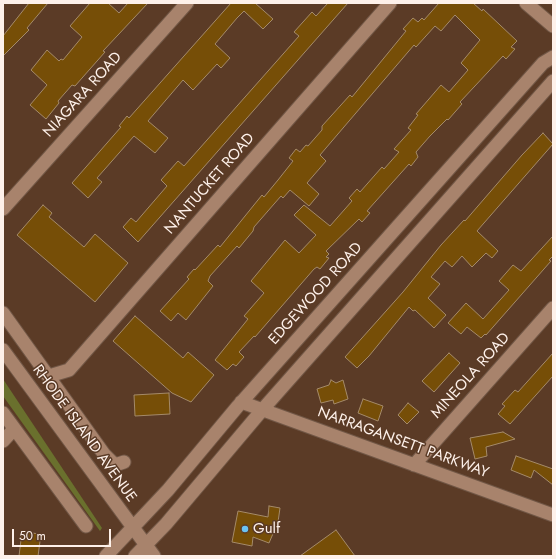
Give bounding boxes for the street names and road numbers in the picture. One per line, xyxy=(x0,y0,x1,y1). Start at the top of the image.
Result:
street label: NIAGARA ROAD xyxy=(40,49,126,141)
street label: NANTUCKET ROAD xyxy=(161,130,259,238)
street label: EDGEWOOD ROAD xyxy=(265,239,367,349)
street label: MINEOLA ROAD xyxy=(428,329,514,423)
street label: RHODE ISLAND AVENUE xyxy=(28,362,140,506)
street label: NARRAGANSETT PARKWAY xyxy=(315,404,491,482)

